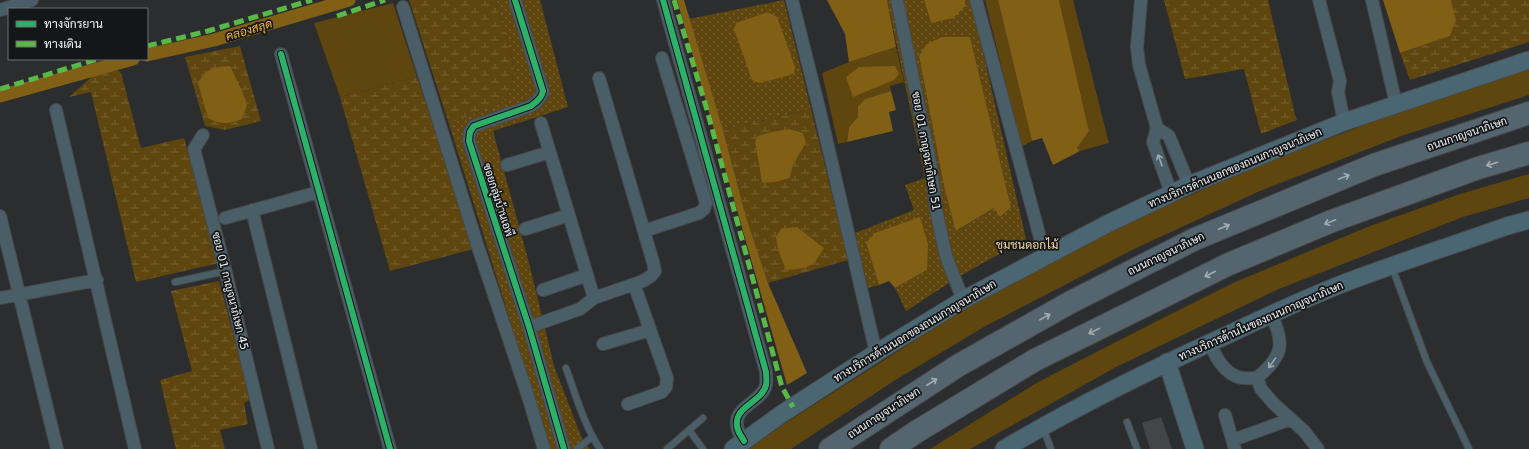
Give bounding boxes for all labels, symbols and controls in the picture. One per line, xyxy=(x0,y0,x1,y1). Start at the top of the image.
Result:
legend xyxy=(8,8,148,60)
water label: คลองสลุด xyxy=(224,16,274,46)
text: ทางจักรยาน xyxy=(44,17,103,31)
text: ทางเดิน xyxy=(44,37,82,51)
street label: ซอย 01 กาญจนากิเษก 51 xyxy=(909,90,943,212)
street label: ถนนกาญจนาภิเษก xyxy=(1425,114,1509,154)
street label: ทางบริการด้านนอกของถนนกาญจนาภิเษก xyxy=(1146,125,1324,211)
one-way arrow xyxy=(1156,154,1163,167)
street label: ซอยกลุ่มบ้านเอพี xyxy=(478,161,518,239)
one-way arrow xyxy=(1485,161,1498,168)
one-way arrow xyxy=(1337,173,1349,181)
one-way arrow xyxy=(1324,219,1336,227)
one-way arrow xyxy=(1217,223,1229,230)
street label: ถนนกาญจนาภิเษก xyxy=(1126,230,1206,278)
street label: ซอย 01 กาญจนาภิเษก 45 xyxy=(209,231,251,351)
district label: ชุมชนดอกไม้ xyxy=(996,237,1059,254)
one-way arrow xyxy=(1205,270,1217,278)
street label: ทางบริการด้านนอกของถนนกาญจนาภิเษก xyxy=(831,276,999,385)
street label: ทางบริการด้านในของถนนกาญจนาภิเษก xyxy=(1176,277,1345,363)
one-way arrow xyxy=(1039,312,1051,320)
one-way arrow xyxy=(1088,328,1100,335)
one-way arrow xyxy=(1268,358,1276,369)
one-way arrow xyxy=(927,377,938,386)
street label: ถนนกาญจนาภิเษก xyxy=(845,385,923,441)

